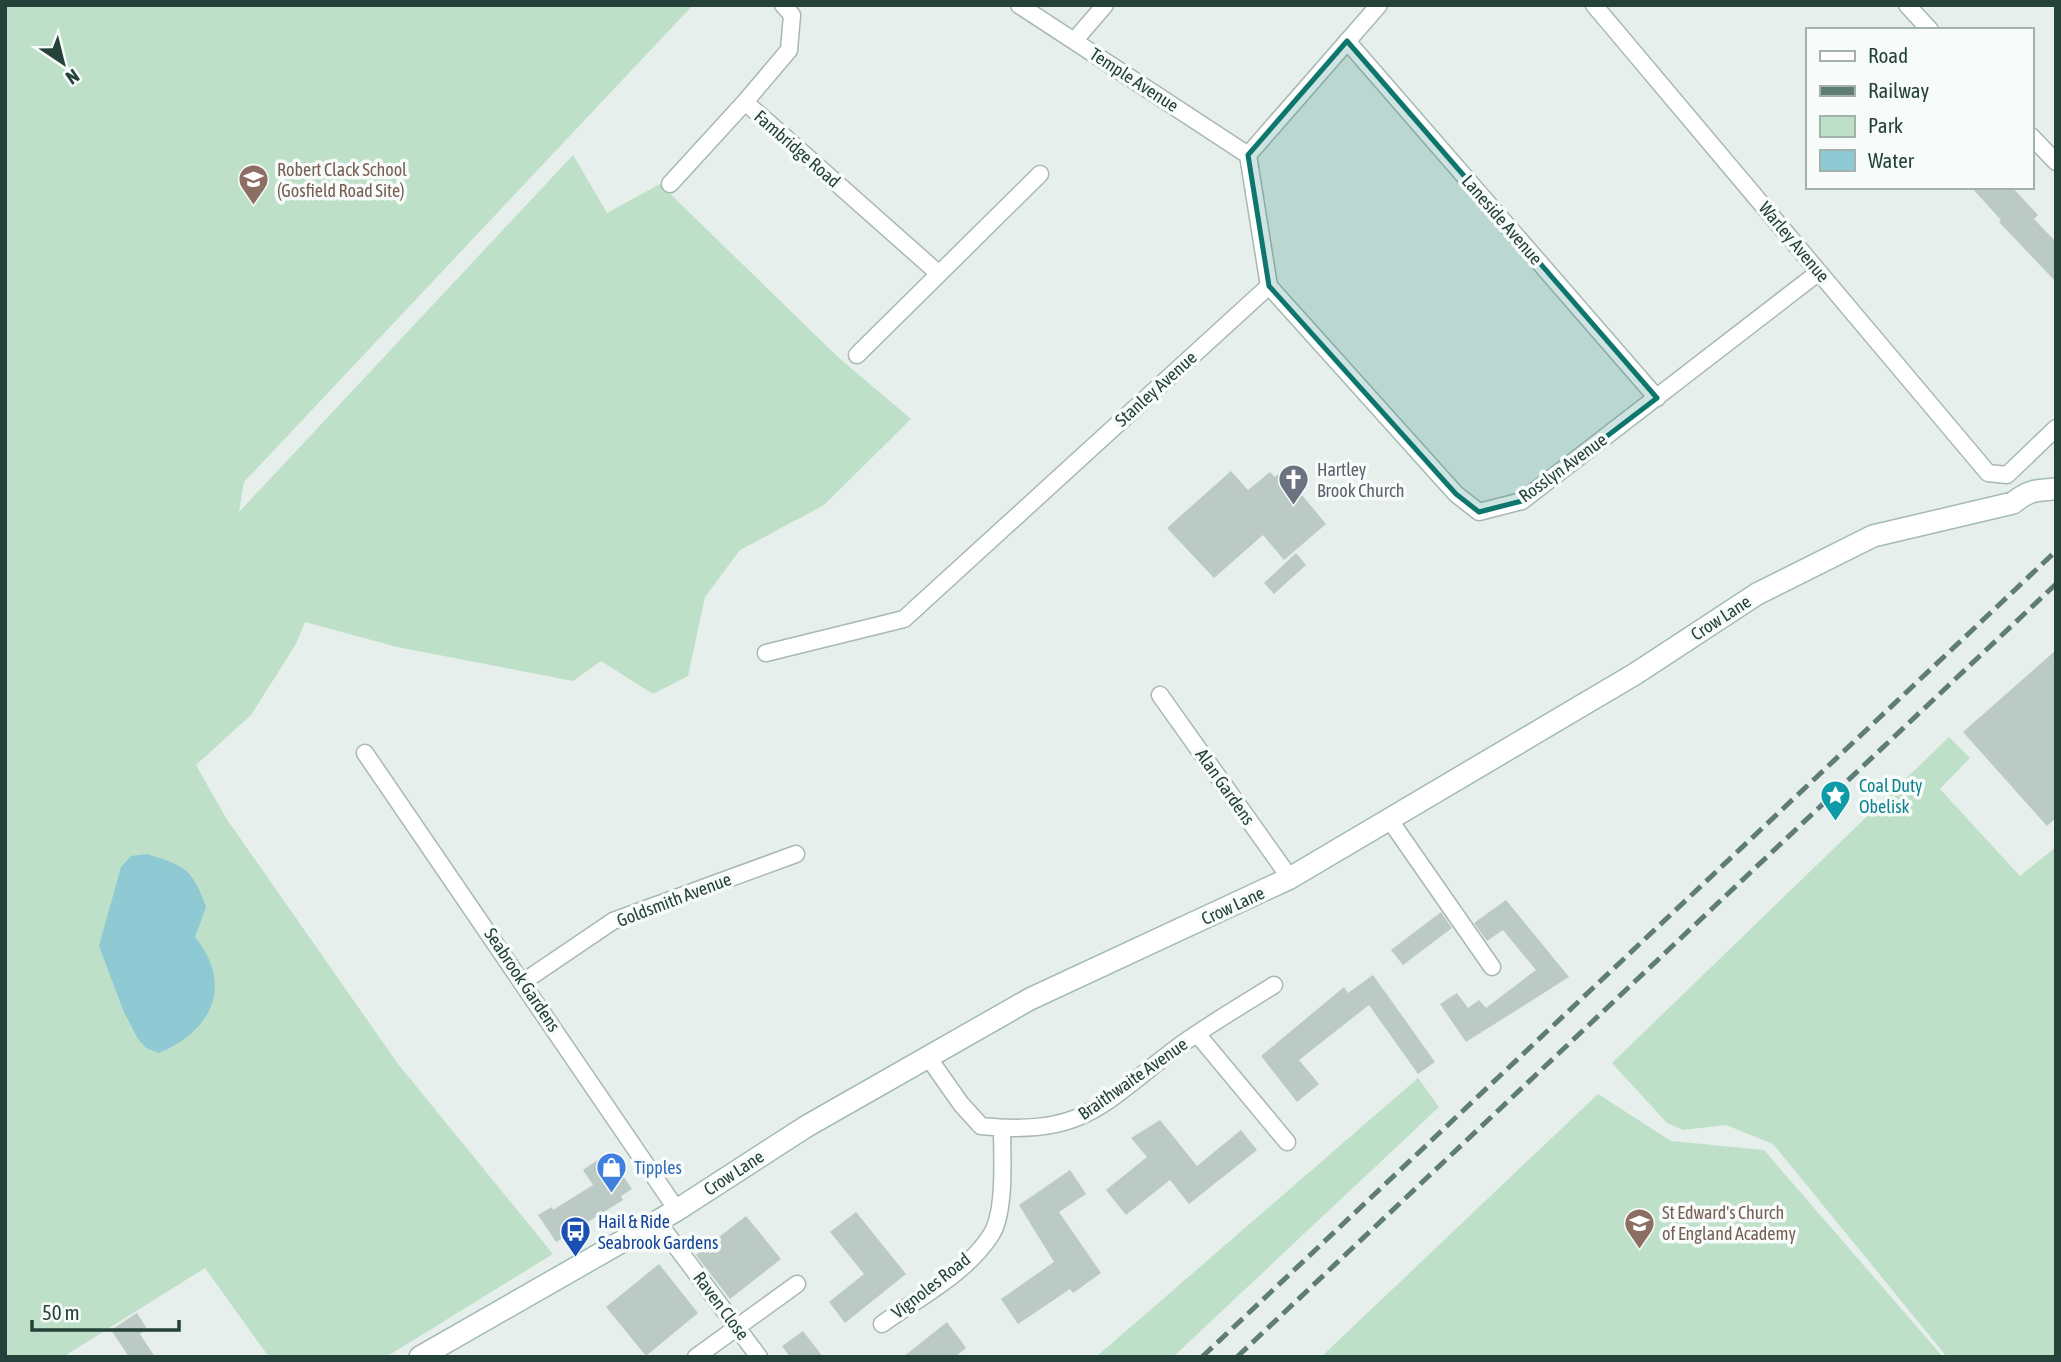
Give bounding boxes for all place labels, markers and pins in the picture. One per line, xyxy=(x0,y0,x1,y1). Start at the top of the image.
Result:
place label: Robert Clack School (Gosfield Road Site) xyxy=(277,159,407,201)
school or university icon: Robert Clack School (Gosfield Road Site) xyxy=(237,163,271,207)
place label: Hartley Brook Church xyxy=(1317,459,1404,501)
church icon: Hartley Brook Church xyxy=(1277,463,1311,507)
place label: Coal Duty Obelisk xyxy=(1859,775,1923,817)
place icon: Coal Duty Obelisk xyxy=(1819,779,1853,823)
shop icon: Tipples xyxy=(594,1151,628,1195)
place label: Tipples xyxy=(634,1157,682,1178)
place label: St Edward's Church of England Academy xyxy=(1662,1202,1796,1244)
school or university icon: St Edward's Church of England Academy xyxy=(1622,1206,1656,1250)
place label: Hail & Ride Seabrook Gardens xyxy=(598,1211,718,1253)
bus stop icon: Hail & Ride Seabrook Gardens xyxy=(558,1215,592,1259)

